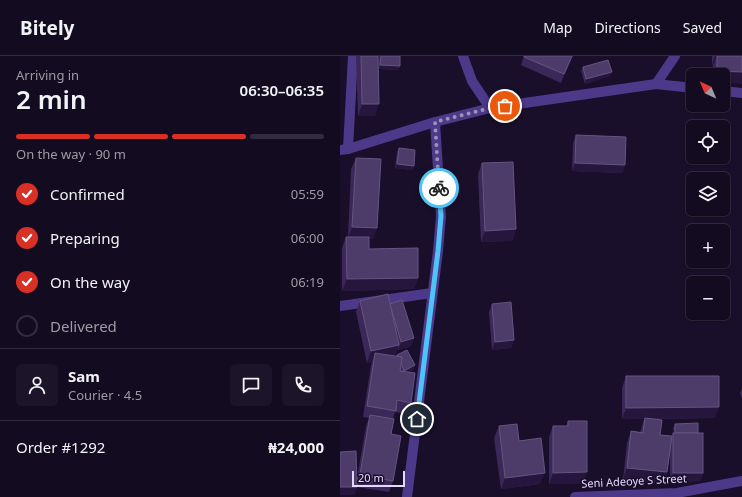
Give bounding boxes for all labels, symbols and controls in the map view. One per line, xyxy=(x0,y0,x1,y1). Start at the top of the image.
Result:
text: Bitely xyxy=(20,15,74,41)
text: Map xyxy=(543,18,572,37)
text: Directions xyxy=(594,18,661,37)
text: Saved xyxy=(683,18,722,37)
text: Arriving in xyxy=(16,66,79,84)
north arrow xyxy=(686,68,730,112)
map controls xyxy=(686,68,730,320)
text: 06:30–06:35 xyxy=(240,80,324,100)
text: 2 min xyxy=(16,81,87,117)
pin xyxy=(488,89,522,123)
icon: bag xyxy=(494,95,516,117)
button: locate xyxy=(686,120,730,164)
text: On the way · 90 m xyxy=(16,145,126,163)
courier xyxy=(419,168,459,208)
button: layers xyxy=(686,172,730,216)
icon: bike xyxy=(428,177,450,199)
icon: check xyxy=(16,183,38,205)
text: Confirmed xyxy=(50,184,125,204)
text: 05:59 xyxy=(291,185,324,203)
button: + xyxy=(686,224,730,268)
icon: check xyxy=(16,227,38,249)
text: Preparing xyxy=(50,228,120,248)
text: 06:00 xyxy=(291,229,324,247)
icon: check xyxy=(16,271,38,293)
text: On the way xyxy=(50,272,130,292)
text: 06:19 xyxy=(291,273,324,291)
button: − xyxy=(686,276,730,320)
text: Delivered xyxy=(50,316,117,336)
button: person xyxy=(16,364,58,406)
button: chat xyxy=(230,364,272,406)
button: phone xyxy=(282,364,324,406)
text: Sam xyxy=(68,366,100,386)
text: Courier · 4.5 xyxy=(68,386,142,404)
pin xyxy=(400,402,434,436)
icon: home xyxy=(406,408,428,430)
text: Order #1292 xyxy=(16,437,105,457)
text: ₦24,000 xyxy=(268,437,324,457)
scale bar xyxy=(352,469,405,488)
text: 20 m xyxy=(358,470,384,485)
street label: Seni Adeoye S Street xyxy=(581,470,687,491)

